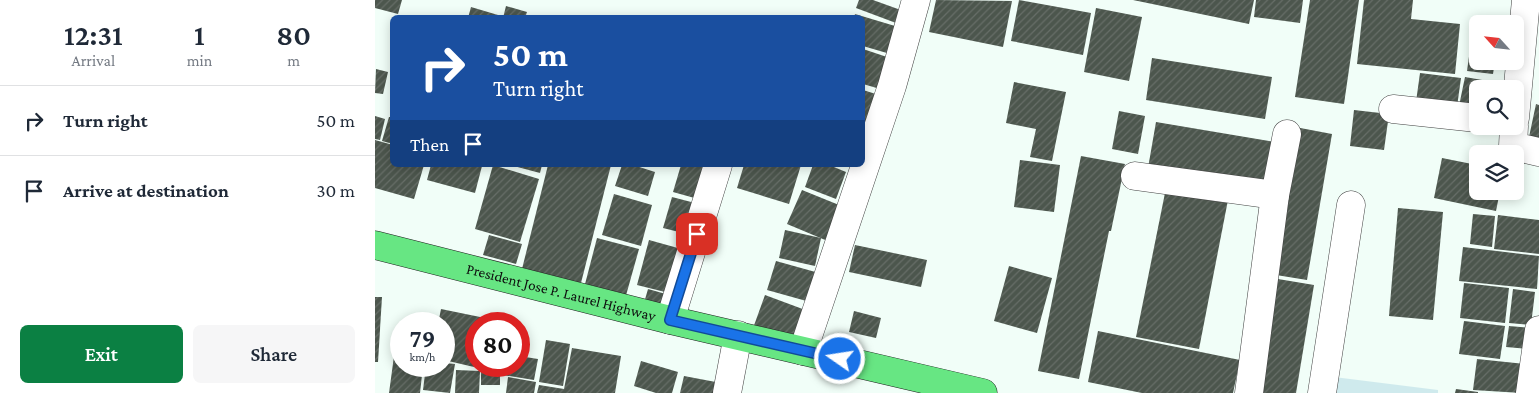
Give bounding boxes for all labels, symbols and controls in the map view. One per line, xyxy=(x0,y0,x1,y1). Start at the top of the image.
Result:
north arrow xyxy=(1469,15,1524,70)
map controls xyxy=(1469,15,1524,200)
text: 12:31 xyxy=(64,18,123,51)
text: 1 xyxy=(194,18,205,51)
text: 80 xyxy=(276,18,311,51)
icon: right xyxy=(410,35,475,100)
text: 50 m xyxy=(493,35,568,74)
text: Arrival xyxy=(72,52,115,69)
text: min xyxy=(187,52,212,69)
text: m xyxy=(287,52,300,69)
text: Turn right xyxy=(493,76,584,101)
button: search xyxy=(1469,80,1524,135)
icon: right xyxy=(20,107,48,135)
text: Turn right xyxy=(63,110,148,131)
text: 50 m xyxy=(316,110,355,131)
icon: arrive xyxy=(459,130,487,158)
text: Then xyxy=(410,134,449,155)
button: layers xyxy=(1469,145,1524,200)
icon: arrive xyxy=(20,177,48,205)
text: Arrive at destination xyxy=(63,180,229,201)
text: 30 m xyxy=(316,180,355,201)
pin xyxy=(676,213,718,255)
icon: arrive xyxy=(683,220,711,248)
street label: President Jose P. Laurel Highway xyxy=(465,261,657,325)
speed limit sign: 80 xyxy=(465,312,530,377)
button: Exit xyxy=(20,325,183,383)
button: Share xyxy=(193,325,355,383)
text: 79 xyxy=(410,325,435,352)
position arrow xyxy=(813,332,865,384)
text: km/h xyxy=(410,350,435,364)

